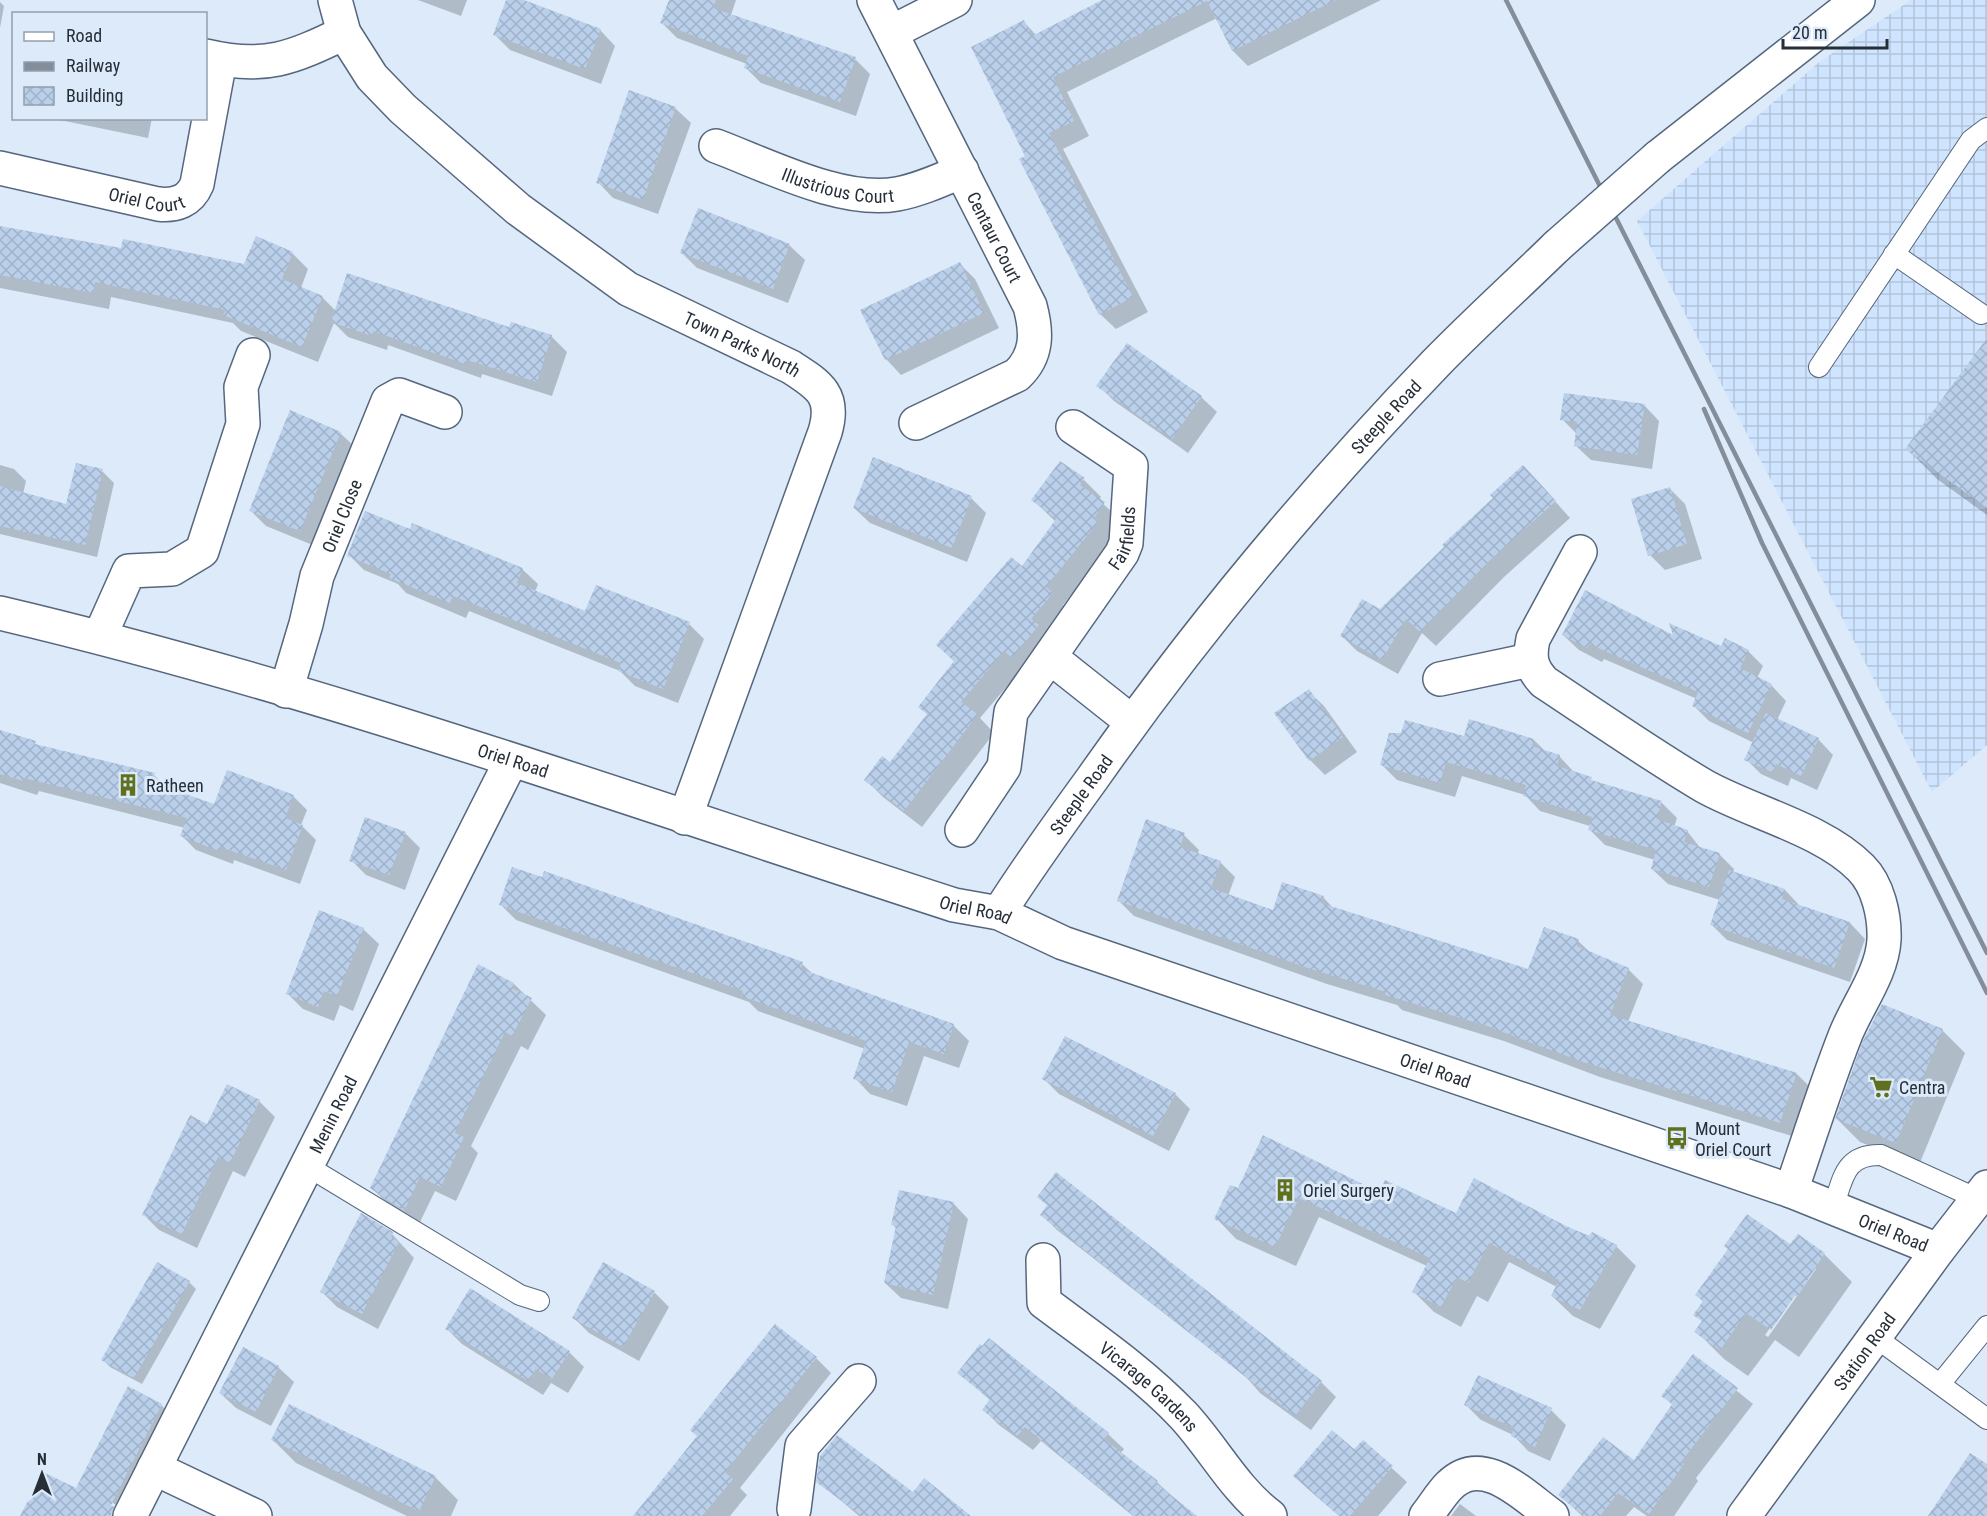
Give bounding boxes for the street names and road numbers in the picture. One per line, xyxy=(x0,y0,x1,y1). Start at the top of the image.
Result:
street label: Illustrious Court xyxy=(779,163,895,206)
street label: Oriel Court xyxy=(107,183,188,215)
street label: Centaur Court xyxy=(963,188,1027,286)
street label: Town Parks North xyxy=(681,307,805,381)
street label: Steeple Road xyxy=(1346,375,1425,458)
street label: Oriel Close xyxy=(317,476,366,556)
street label: Fairfields xyxy=(1103,506,1139,573)
street label: Oriel Road xyxy=(475,739,551,781)
street label: Steeple Road xyxy=(1045,750,1116,838)
street label: Oriel Road xyxy=(937,890,1015,928)
street label: Oriel Road xyxy=(1397,1048,1474,1092)
street label: Menin Road xyxy=(304,1072,361,1156)
street label: Oriel Road xyxy=(1856,1209,1932,1256)
street label: Station Road xyxy=(1829,1308,1899,1394)
street label: Vicarage Gardens xyxy=(1096,1337,1203,1435)

